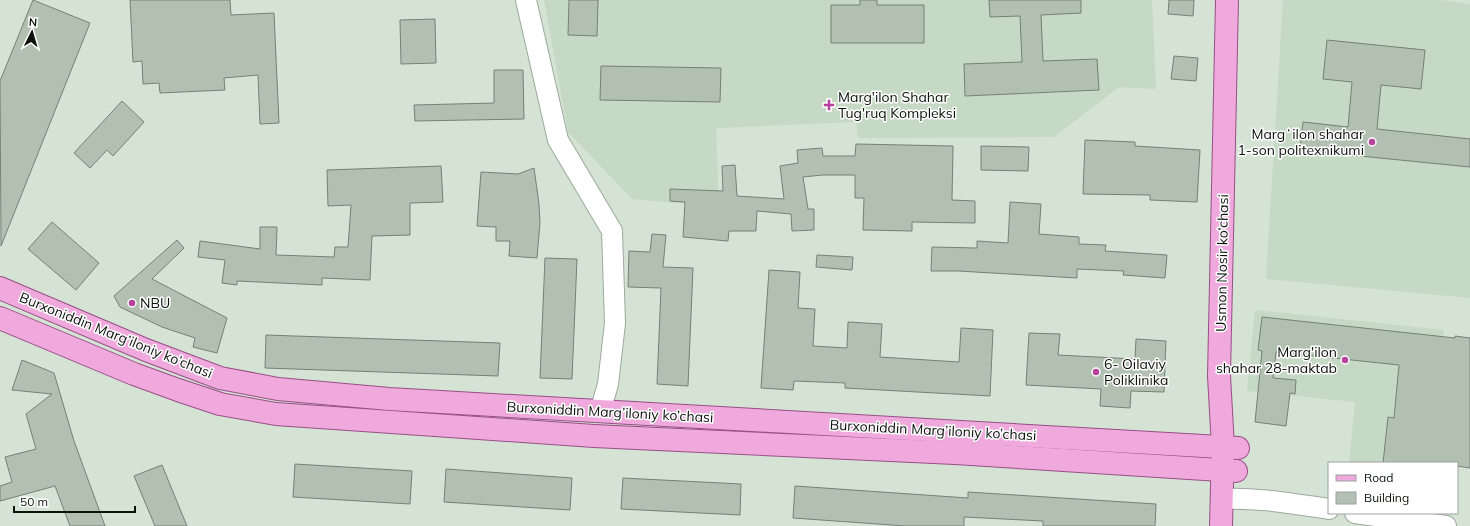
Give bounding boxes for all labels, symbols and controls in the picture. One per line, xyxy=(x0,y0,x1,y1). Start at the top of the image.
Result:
north arrow xyxy=(12,12,52,52)
text: N xyxy=(28,15,38,29)
place label: Marg'ilon Shahar Tug'ruq Kompleksi xyxy=(838,88,956,122)
marker: Marg'ilon Shahar Tug'ruq Kompleksi xyxy=(823,99,835,111)
place label: Margʻilon shahar 1-son politexnikumi xyxy=(1237,125,1365,159)
marker: Margʻilon shahar 1-son politexnikumi xyxy=(1367,137,1377,147)
street label: Usmon Nosir ko‘chasi xyxy=(1212,194,1232,332)
street label: Burxoniddin Marg’iloniy ko’chasi xyxy=(17,288,215,382)
place label: NBU xyxy=(140,294,170,312)
marker: NBU xyxy=(127,298,137,308)
place label: Marg'ilon shahar 28-maktab xyxy=(1216,343,1337,377)
place label: 6- Oilaviy Poliklinika xyxy=(1104,355,1168,389)
marker: Marg'ilon shahar 28-maktab xyxy=(1340,355,1350,365)
marker: 6- Oilaviy Poliklinika xyxy=(1091,367,1101,377)
street label: Burxoniddin Marg’iloniy ko’chasi xyxy=(506,398,714,426)
street label: Burxoniddin Marg’iloniy ko’chasi xyxy=(829,416,1037,444)
legend xyxy=(1328,462,1458,514)
text: Road xyxy=(1364,470,1393,485)
scale bar xyxy=(14,488,135,514)
text: Building xyxy=(1364,490,1409,505)
text: 50 m xyxy=(20,494,48,509)

